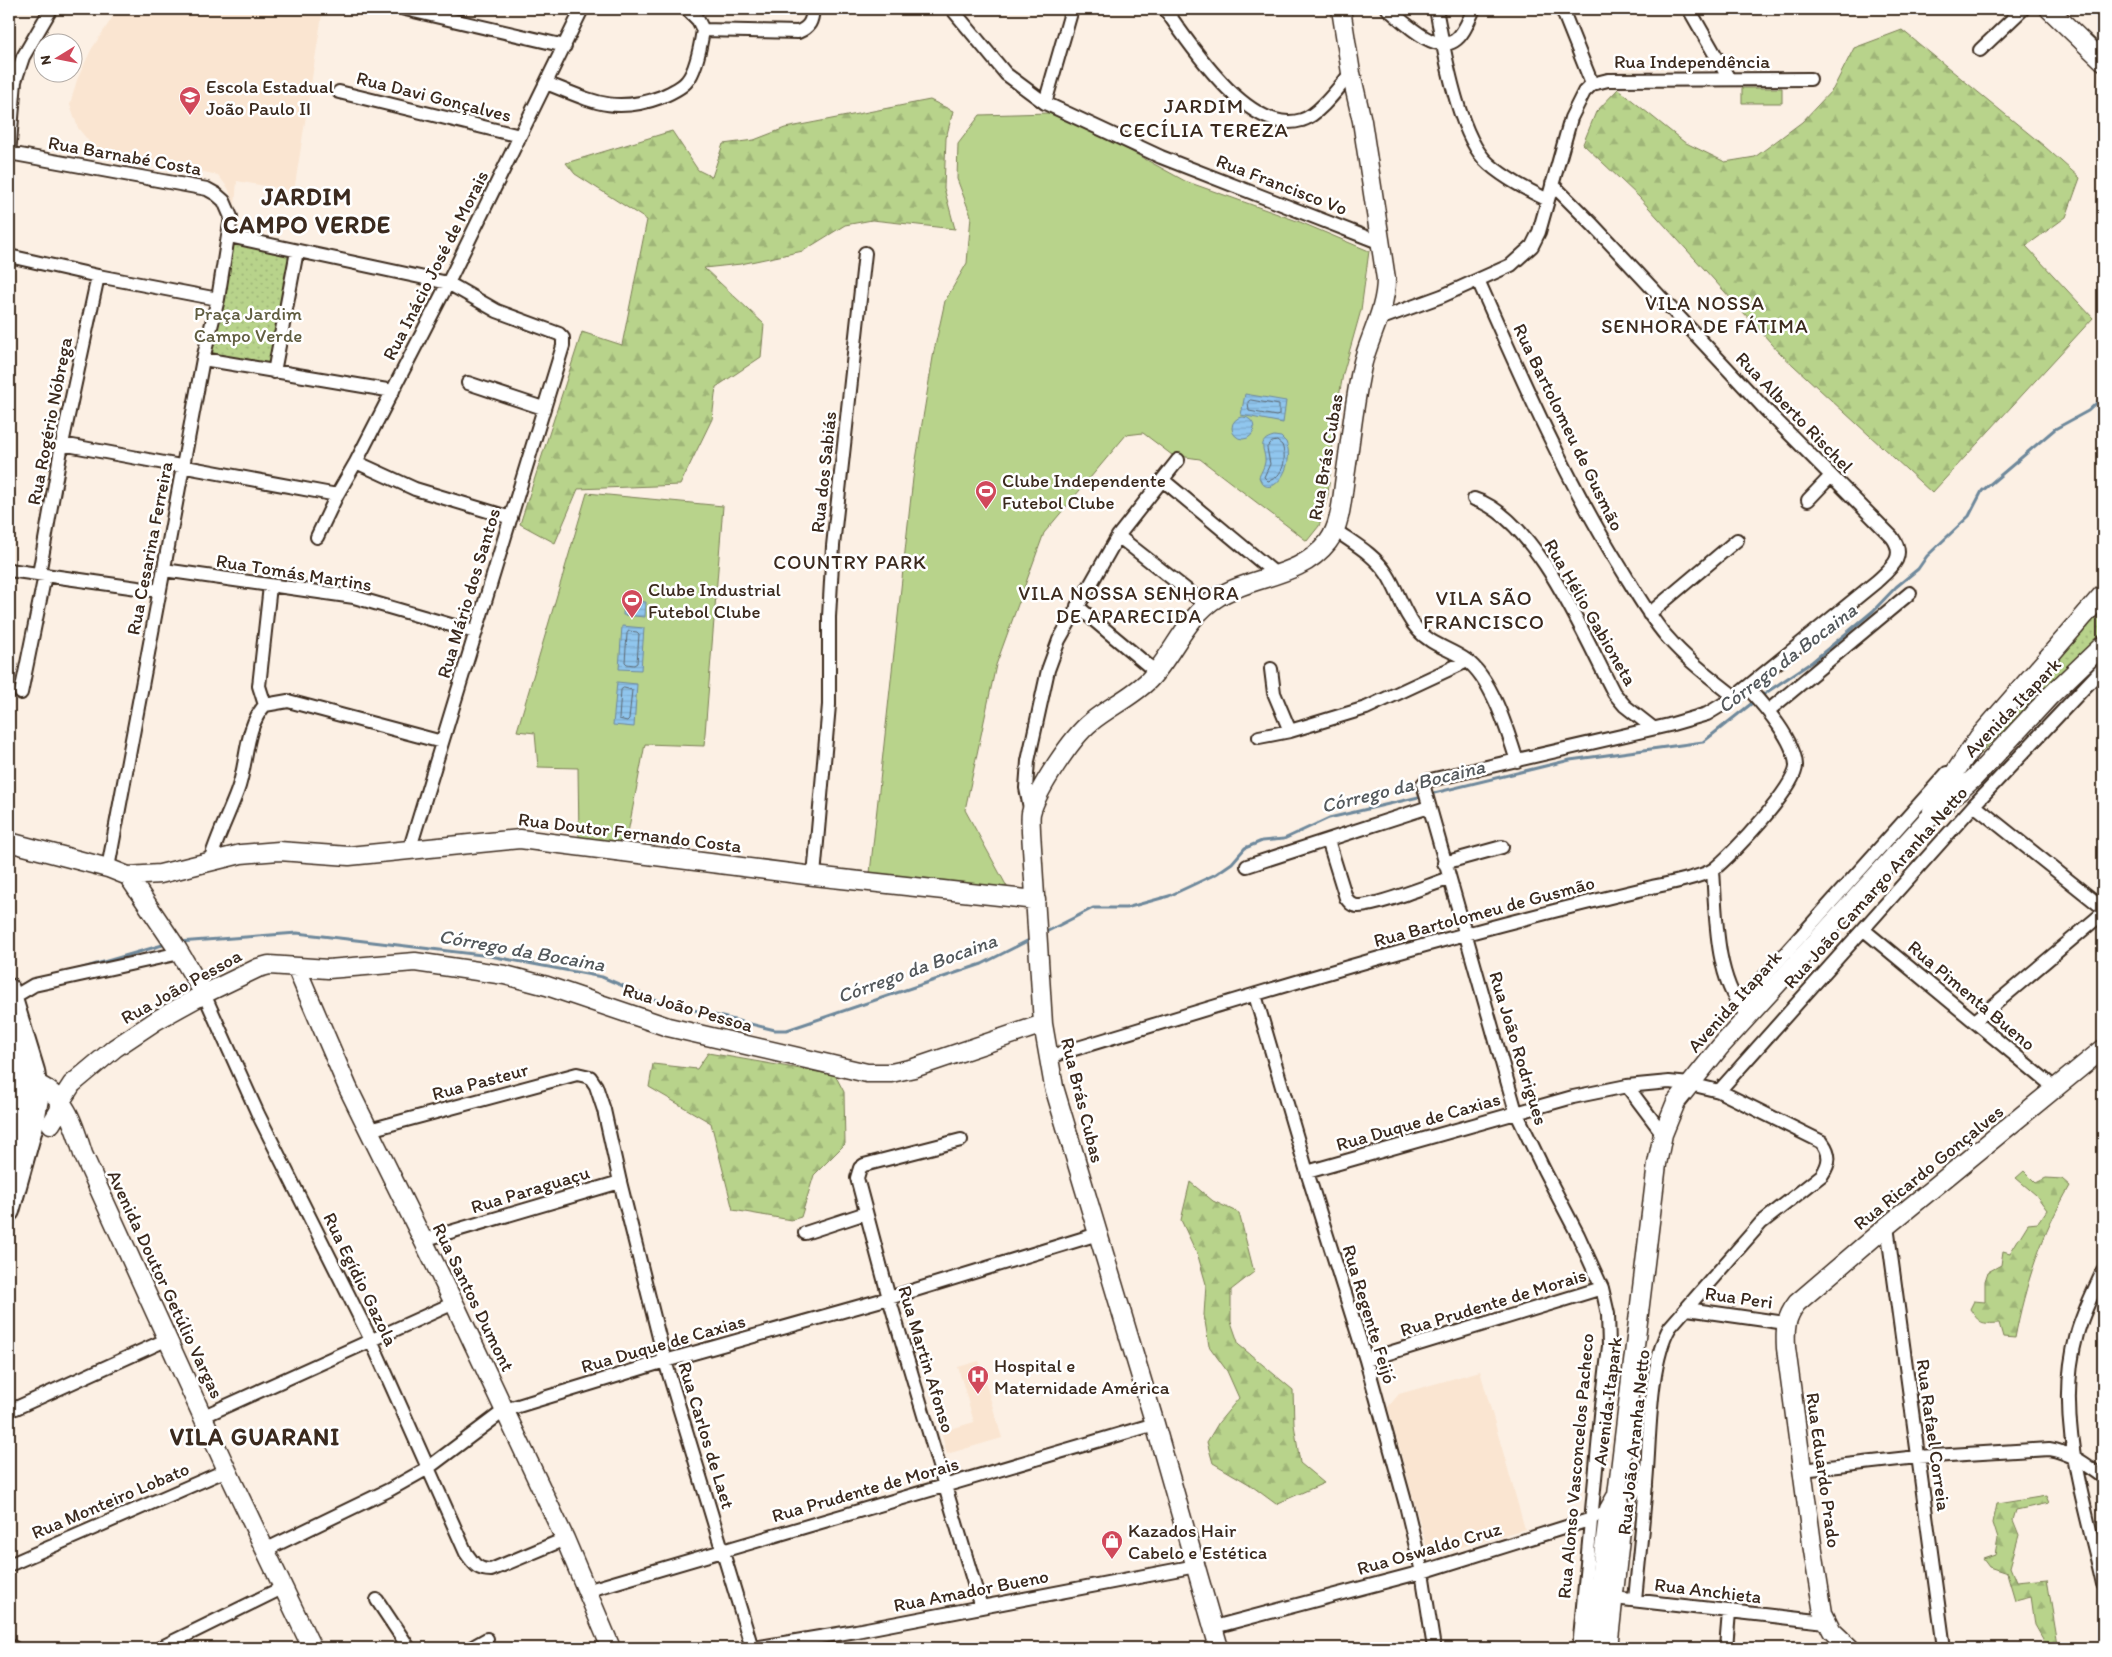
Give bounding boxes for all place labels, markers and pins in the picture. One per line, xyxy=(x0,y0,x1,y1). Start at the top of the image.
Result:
place label: Escola Estadual João Paulo II xyxy=(206,75,334,120)
school or university icon: Escola Estadual João Paulo II xyxy=(178,85,202,116)
place label: Clube Independente Futebol Clube xyxy=(1002,469,1166,514)
sports icon: Clube Independente Futebol Clube xyxy=(974,479,998,510)
place label: Clube Industrial Futebol Clube xyxy=(648,578,782,623)
sports icon: Clube Industrial Futebol Clube xyxy=(620,588,644,619)
place label: Hospital e Maternidade América xyxy=(994,1354,1170,1399)
hospital icon: Hospital e Maternidade América xyxy=(966,1364,990,1395)
place label: Kazados Hair Cabelo e Estética xyxy=(1128,1519,1267,1564)
shop icon: Kazados Hair Cabelo e Estética xyxy=(1100,1529,1124,1560)

